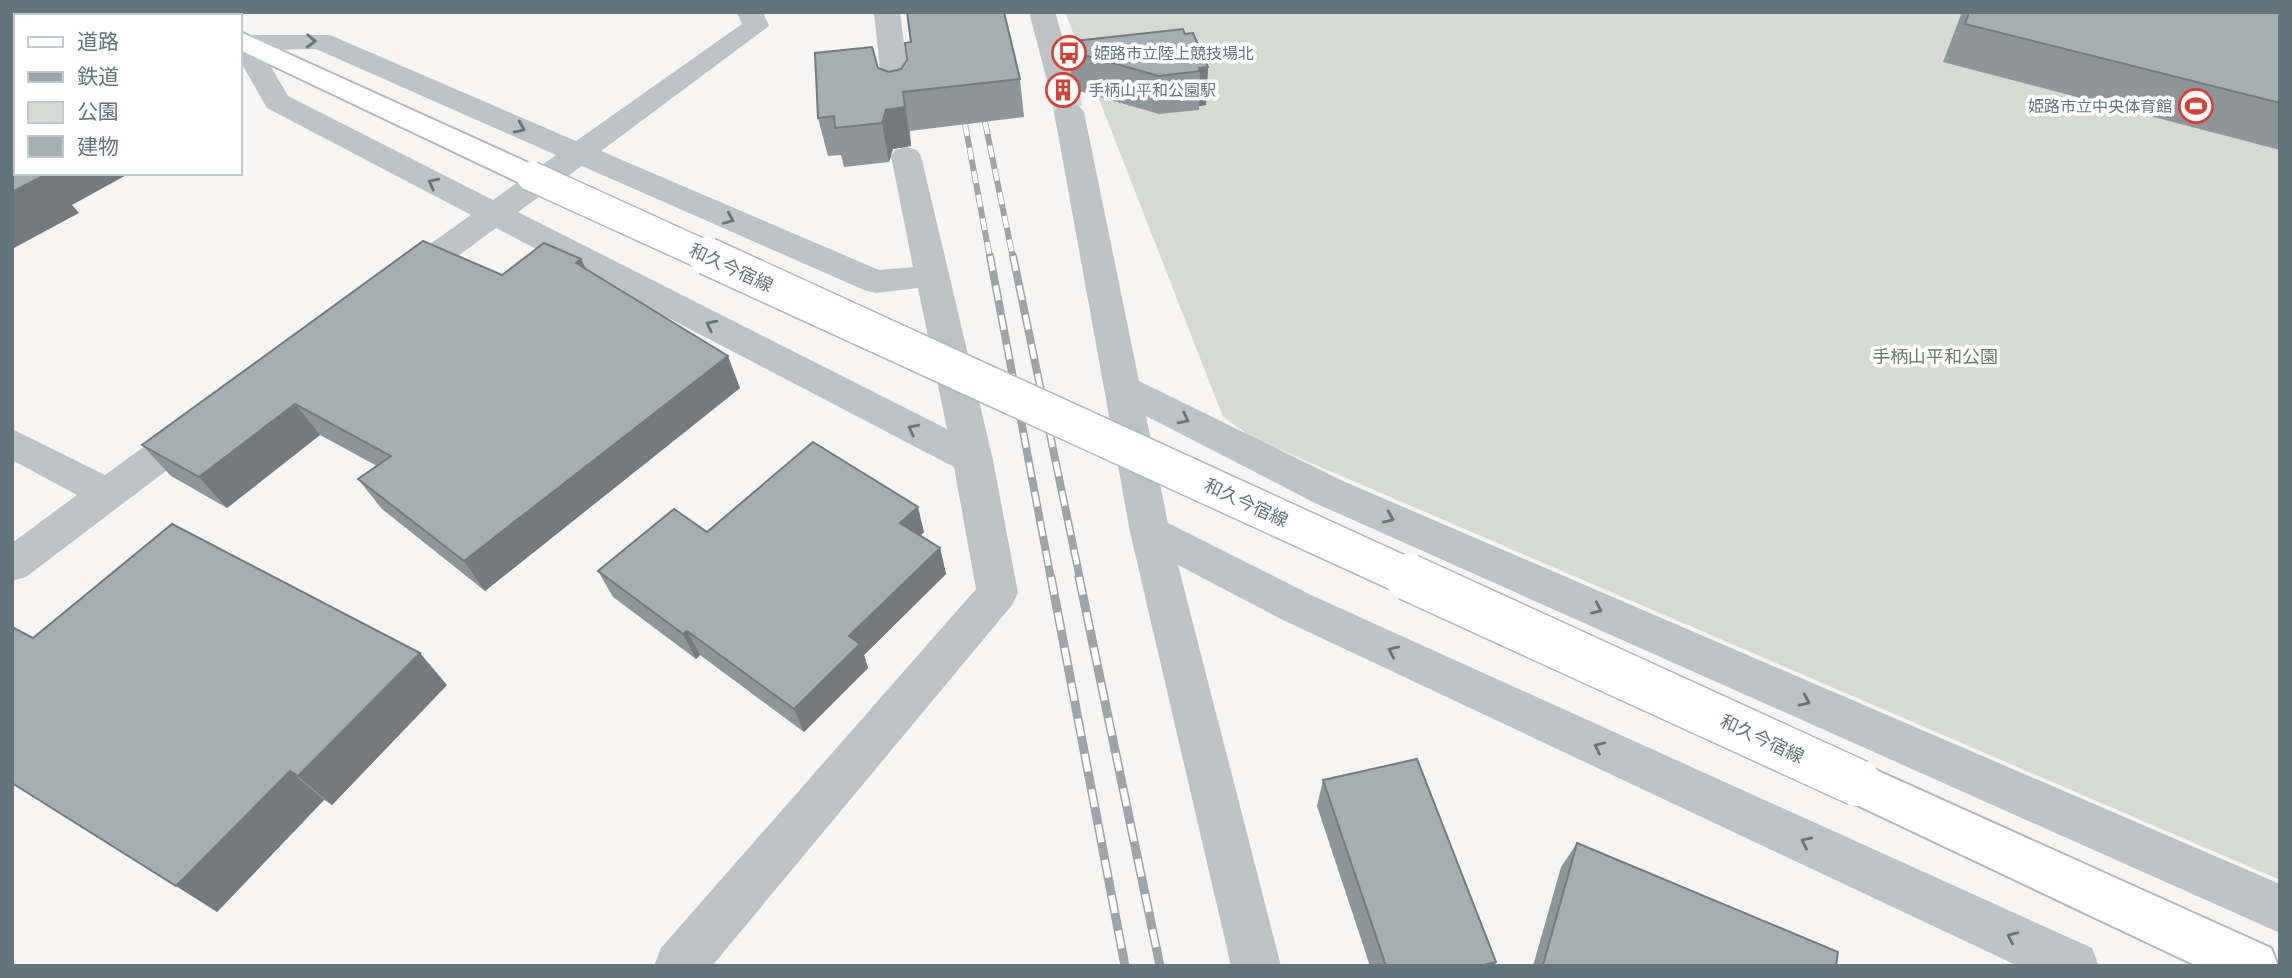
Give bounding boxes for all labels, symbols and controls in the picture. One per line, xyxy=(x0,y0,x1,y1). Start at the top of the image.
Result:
legend xyxy=(14,14,242,175)
text: 道路 xyxy=(77,29,119,54)
one-way arrow xyxy=(306,34,317,49)
bus stop icon: 姫路市立陸上競技場北 xyxy=(1050,34,1088,72)
place label: 姫路市立陸上競技場北 xyxy=(1094,44,1254,63)
text: 鉄道 xyxy=(77,64,119,89)
building icon: 手柄山平和公園駅 xyxy=(1044,71,1082,109)
place label: 手柄山平和公園駅 xyxy=(1088,81,1216,100)
sports icon: 姫路市立中央体育館 xyxy=(2177,87,2215,125)
place label: 姫路市立中央体育館 xyxy=(2028,97,2172,116)
text: 公園 xyxy=(77,99,119,124)
one-way arrow xyxy=(513,120,525,134)
text: 建物 xyxy=(77,134,119,159)
one-way arrow xyxy=(428,177,440,191)
one-way arrow xyxy=(721,211,734,225)
street label: 和久今宿線 xyxy=(686,239,776,296)
one-way arrow xyxy=(706,320,718,334)
park label: 手柄山平和公園 xyxy=(1872,346,1998,367)
one-way arrow xyxy=(1177,411,1189,425)
one-way arrow xyxy=(908,424,920,437)
street label: 和久今宿線 xyxy=(1201,474,1291,531)
one-way arrow xyxy=(1381,510,1394,524)
one-way arrow xyxy=(1590,601,1602,615)
one-way arrow xyxy=(1388,646,1400,660)
one-way arrow xyxy=(1798,693,1811,707)
street label: 和久今宿線 xyxy=(1717,710,1807,767)
one-way arrow xyxy=(1594,741,1606,755)
one-way arrow xyxy=(1801,836,1813,850)
one-way arrow xyxy=(2007,931,2020,945)

